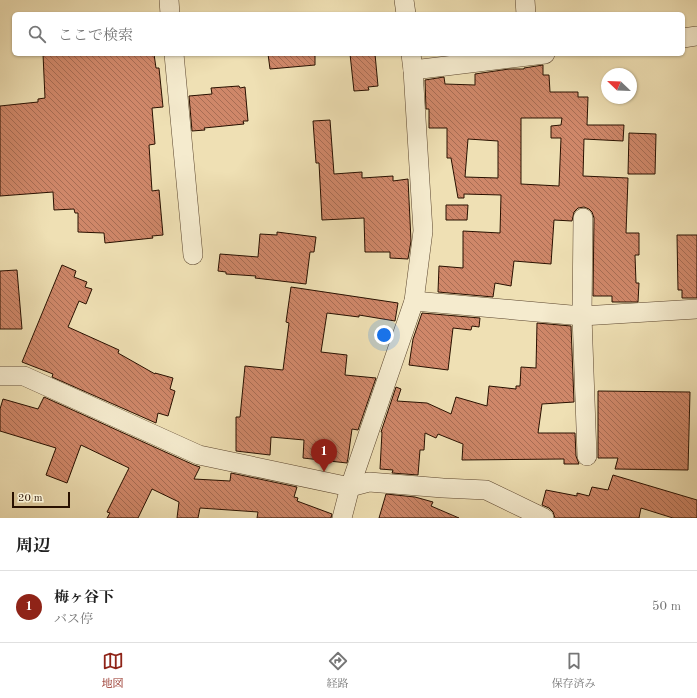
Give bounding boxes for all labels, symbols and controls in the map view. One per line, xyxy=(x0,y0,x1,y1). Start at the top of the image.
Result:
search box xyxy=(12,12,685,56)
icon: search xyxy=(26,23,48,45)
text: ここで検索 xyxy=(58,29,133,44)
north arrow xyxy=(601,68,637,104)
your location xyxy=(374,325,394,345)
pin: 1 xyxy=(311,439,337,472)
scale bar xyxy=(12,490,70,509)
text: 20 m xyxy=(18,493,43,504)
text: 周辺 xyxy=(16,538,50,555)
text: 梅ヶ谷下 xyxy=(54,591,114,606)
text: 1 xyxy=(25,600,33,613)
text: 50 m xyxy=(652,600,681,613)
text: バス停 xyxy=(54,613,93,626)
tab: 地図 xyxy=(102,650,124,692)
tab: 経路 xyxy=(327,650,349,692)
tab: 保存済み xyxy=(552,650,596,692)

